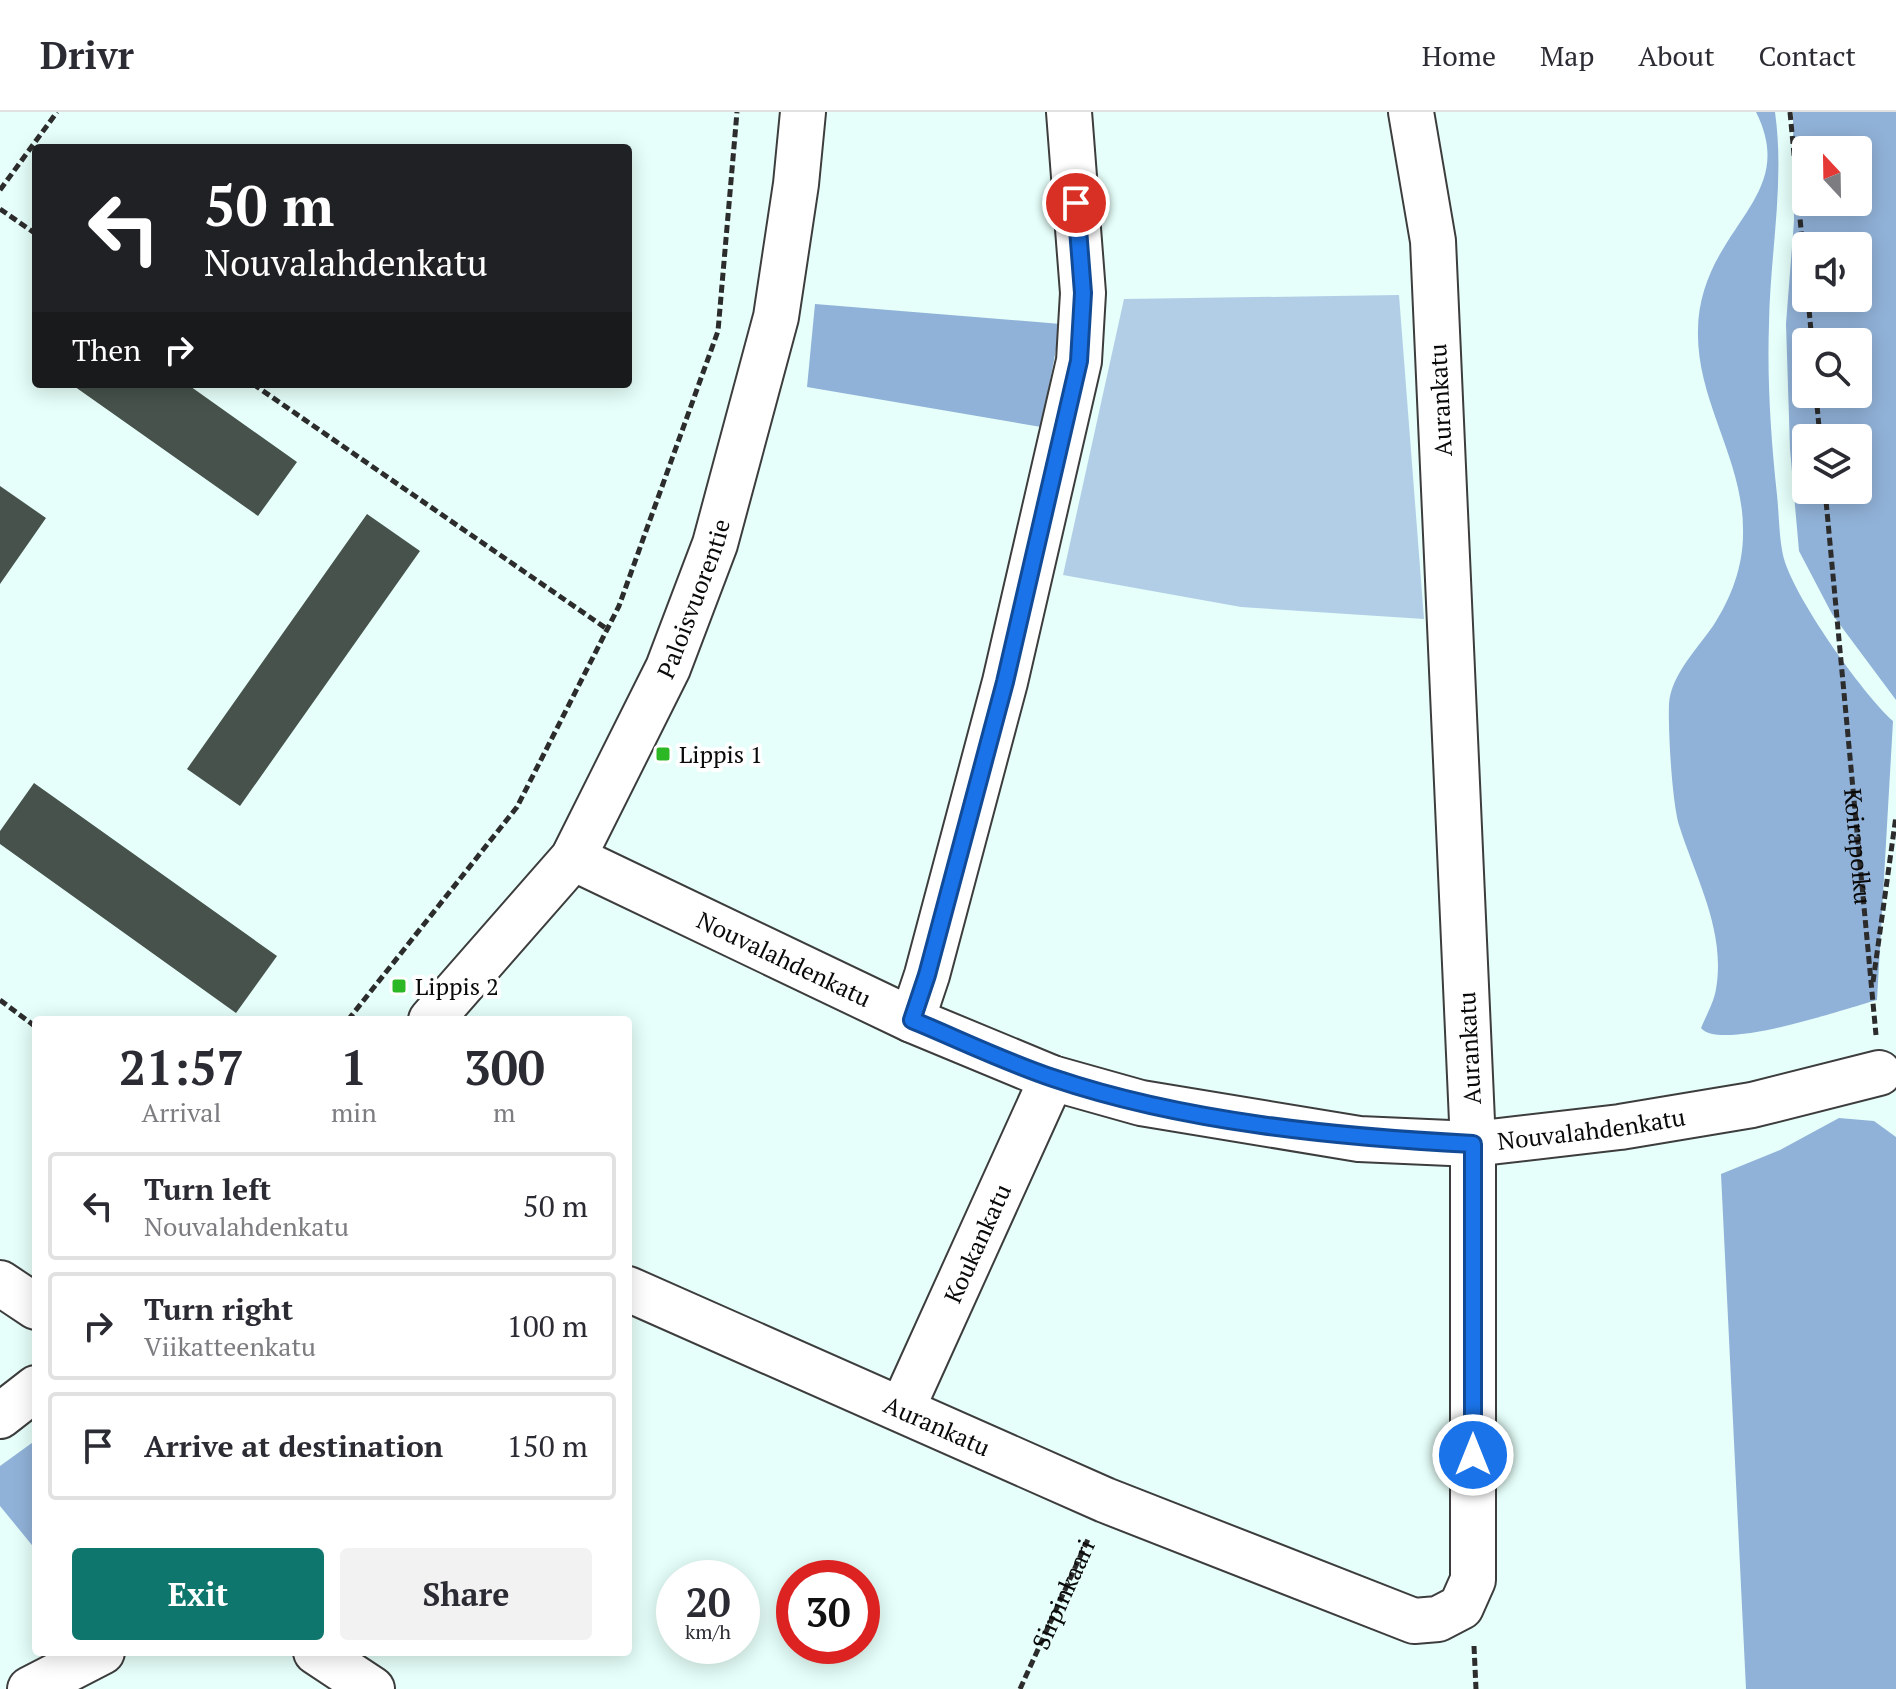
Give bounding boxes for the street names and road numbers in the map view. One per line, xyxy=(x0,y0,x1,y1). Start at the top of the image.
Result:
street label: Aurankatu xyxy=(1421,343,1459,457)
street label: Paloisvuorentie xyxy=(649,515,737,684)
street label: Koirapolku xyxy=(1837,787,1880,906)
street label: Nouvalahdenkatu xyxy=(692,904,877,1014)
street label: Aurankatu xyxy=(1450,991,1488,1105)
street label: Nouvalahdenkatu xyxy=(1496,1100,1688,1157)
street label: Koukankatu xyxy=(936,1178,1018,1308)
street label: Aurankatu xyxy=(879,1388,995,1463)
street label: Sirpinkaari xyxy=(1024,1534,1102,1654)

